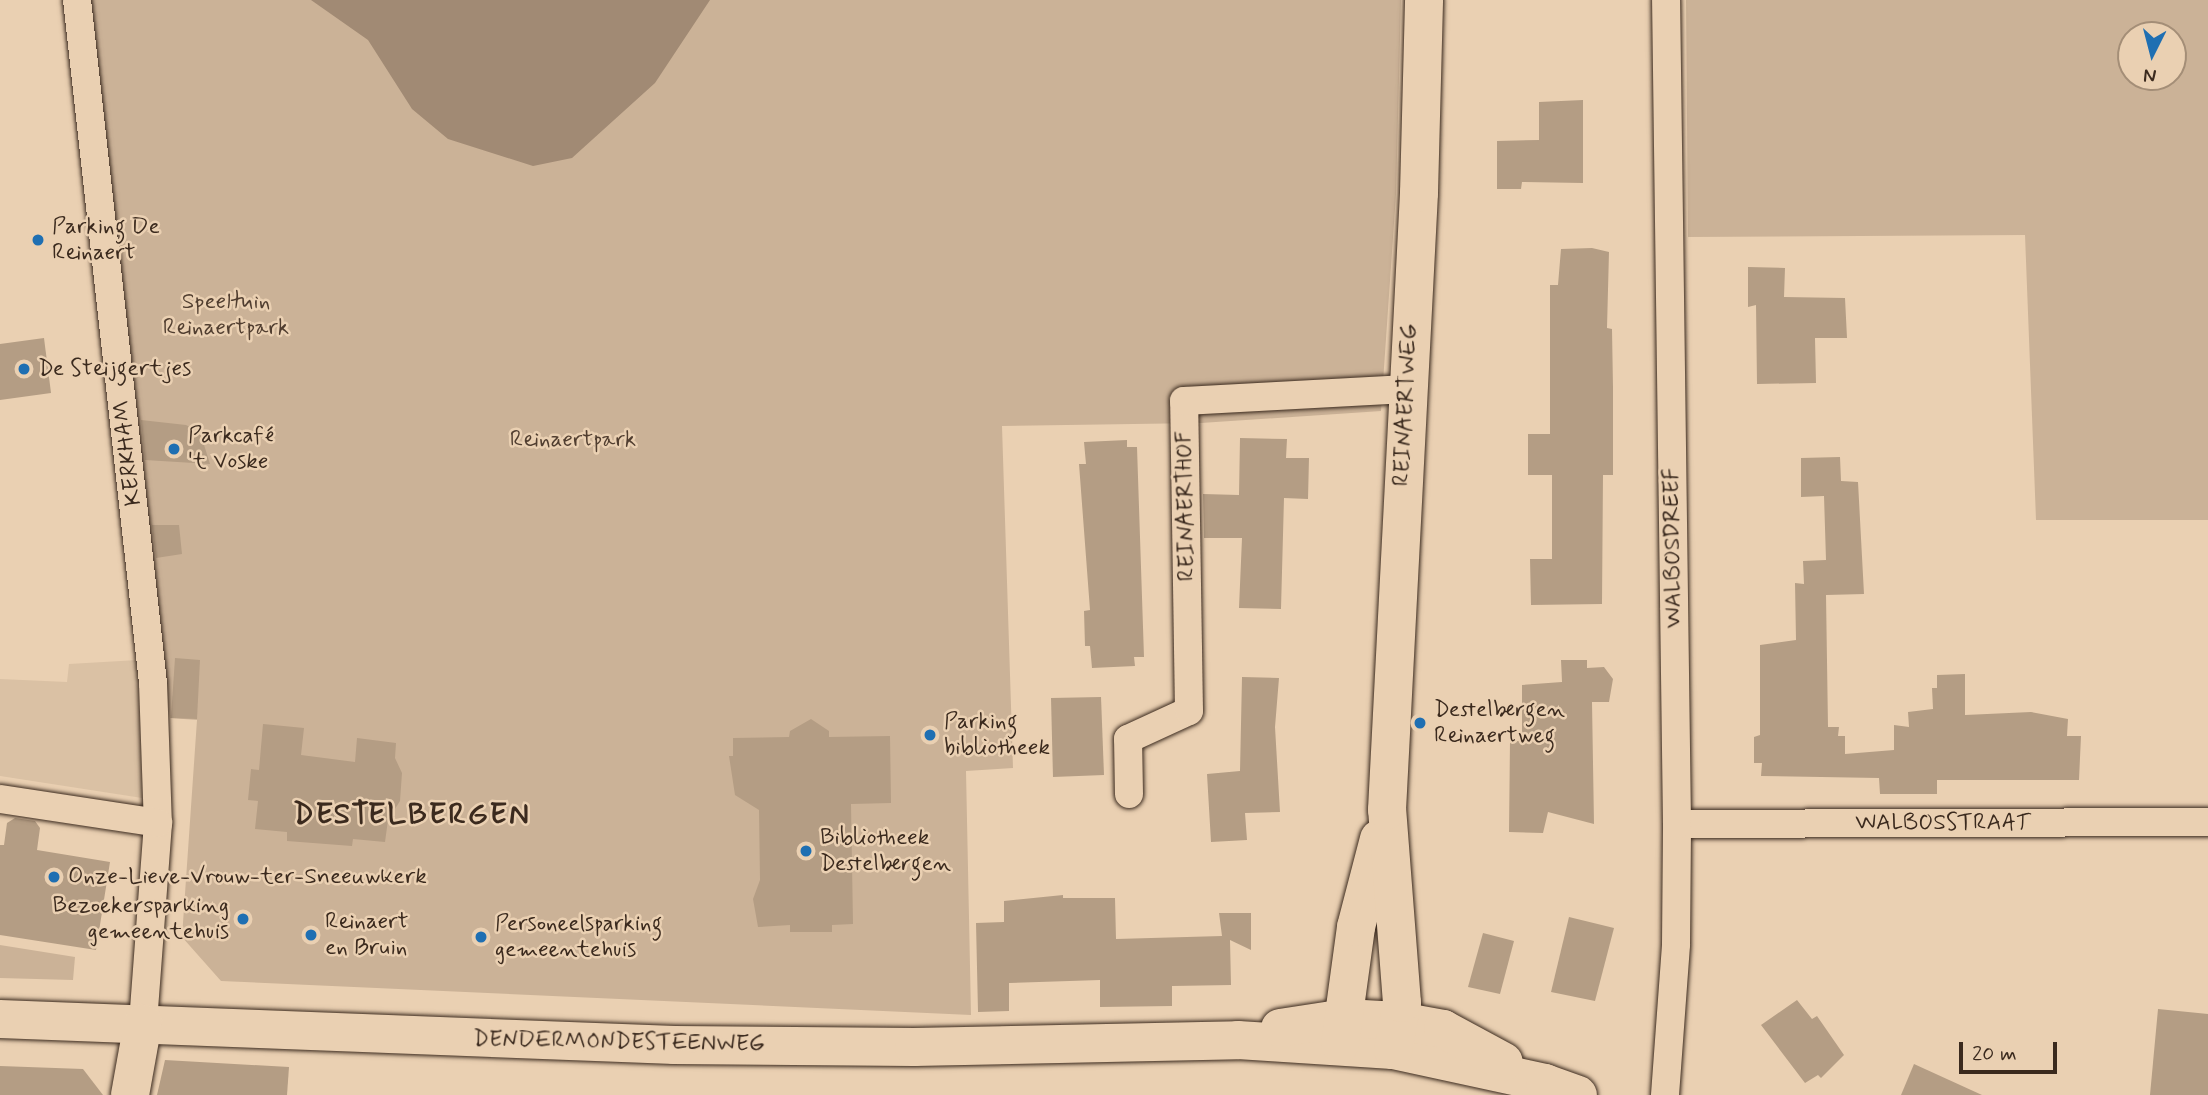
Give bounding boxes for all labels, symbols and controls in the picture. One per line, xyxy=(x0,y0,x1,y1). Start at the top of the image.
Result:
north arrow xyxy=(2117,21,2187,91)
text: N xyxy=(2142,62,2158,88)
place label: Parking De Reinaert xyxy=(52,213,158,267)
marker: Parking De Reinaert xyxy=(30,232,46,248)
park label: Speeltuin Reinaertpark xyxy=(163,288,289,342)
street label: REINAERTWEG xyxy=(1388,323,1424,487)
place label: De Steijgertjes xyxy=(38,355,190,383)
marker: De Steijgertjes xyxy=(16,361,32,377)
street label: KERKHAM xyxy=(108,399,148,507)
place label: Parkcafé 't Voske xyxy=(188,422,274,476)
park label: Reinaertpark xyxy=(510,426,636,454)
street label: REINAERTHOF xyxy=(1171,430,1201,582)
marker: Parkcafé 't Voske xyxy=(166,441,182,457)
street label: WALBOSDREEF xyxy=(1658,468,1688,628)
place label: Destelbergen Reinaertweg xyxy=(1434,696,1565,750)
place label: Parking bibliotheek xyxy=(944,708,1050,762)
marker: Destelbergen Reinaertweg xyxy=(1412,715,1428,731)
marker: Parking bibliotheek xyxy=(922,727,938,743)
district label: DESTELBERGEN xyxy=(288,797,536,833)
street label: WALBOSSTRAAT xyxy=(1855,809,2031,837)
place label: Bibliotheek Destelbergen xyxy=(820,824,951,878)
marker: Bibliotheek Destelbergen xyxy=(798,843,814,859)
place label: Onze-Lieve-Vrouw-ter-Sneeuwkerk xyxy=(68,863,427,891)
marker: Onze-Lieve-Vrouw-ter-Sneeuwkerk xyxy=(46,869,62,885)
place label: Bezoekersparking gemeentehuis xyxy=(52,892,229,946)
place label: Reinaert en Bruin xyxy=(325,908,413,962)
place label: Personeelsparking gemeentehuis xyxy=(495,910,662,964)
marker: Bezoekersparking gemeentehuis xyxy=(235,911,251,927)
marker: Reinaert en Bruin xyxy=(303,927,319,943)
marker: Personeelsparking gemeentehuis xyxy=(473,929,489,945)
street label: DENDERMONDESTEENWEG xyxy=(473,1026,765,1058)
scale bar xyxy=(1963,1028,2061,1072)
text: 20 m xyxy=(1972,1040,2017,1068)

